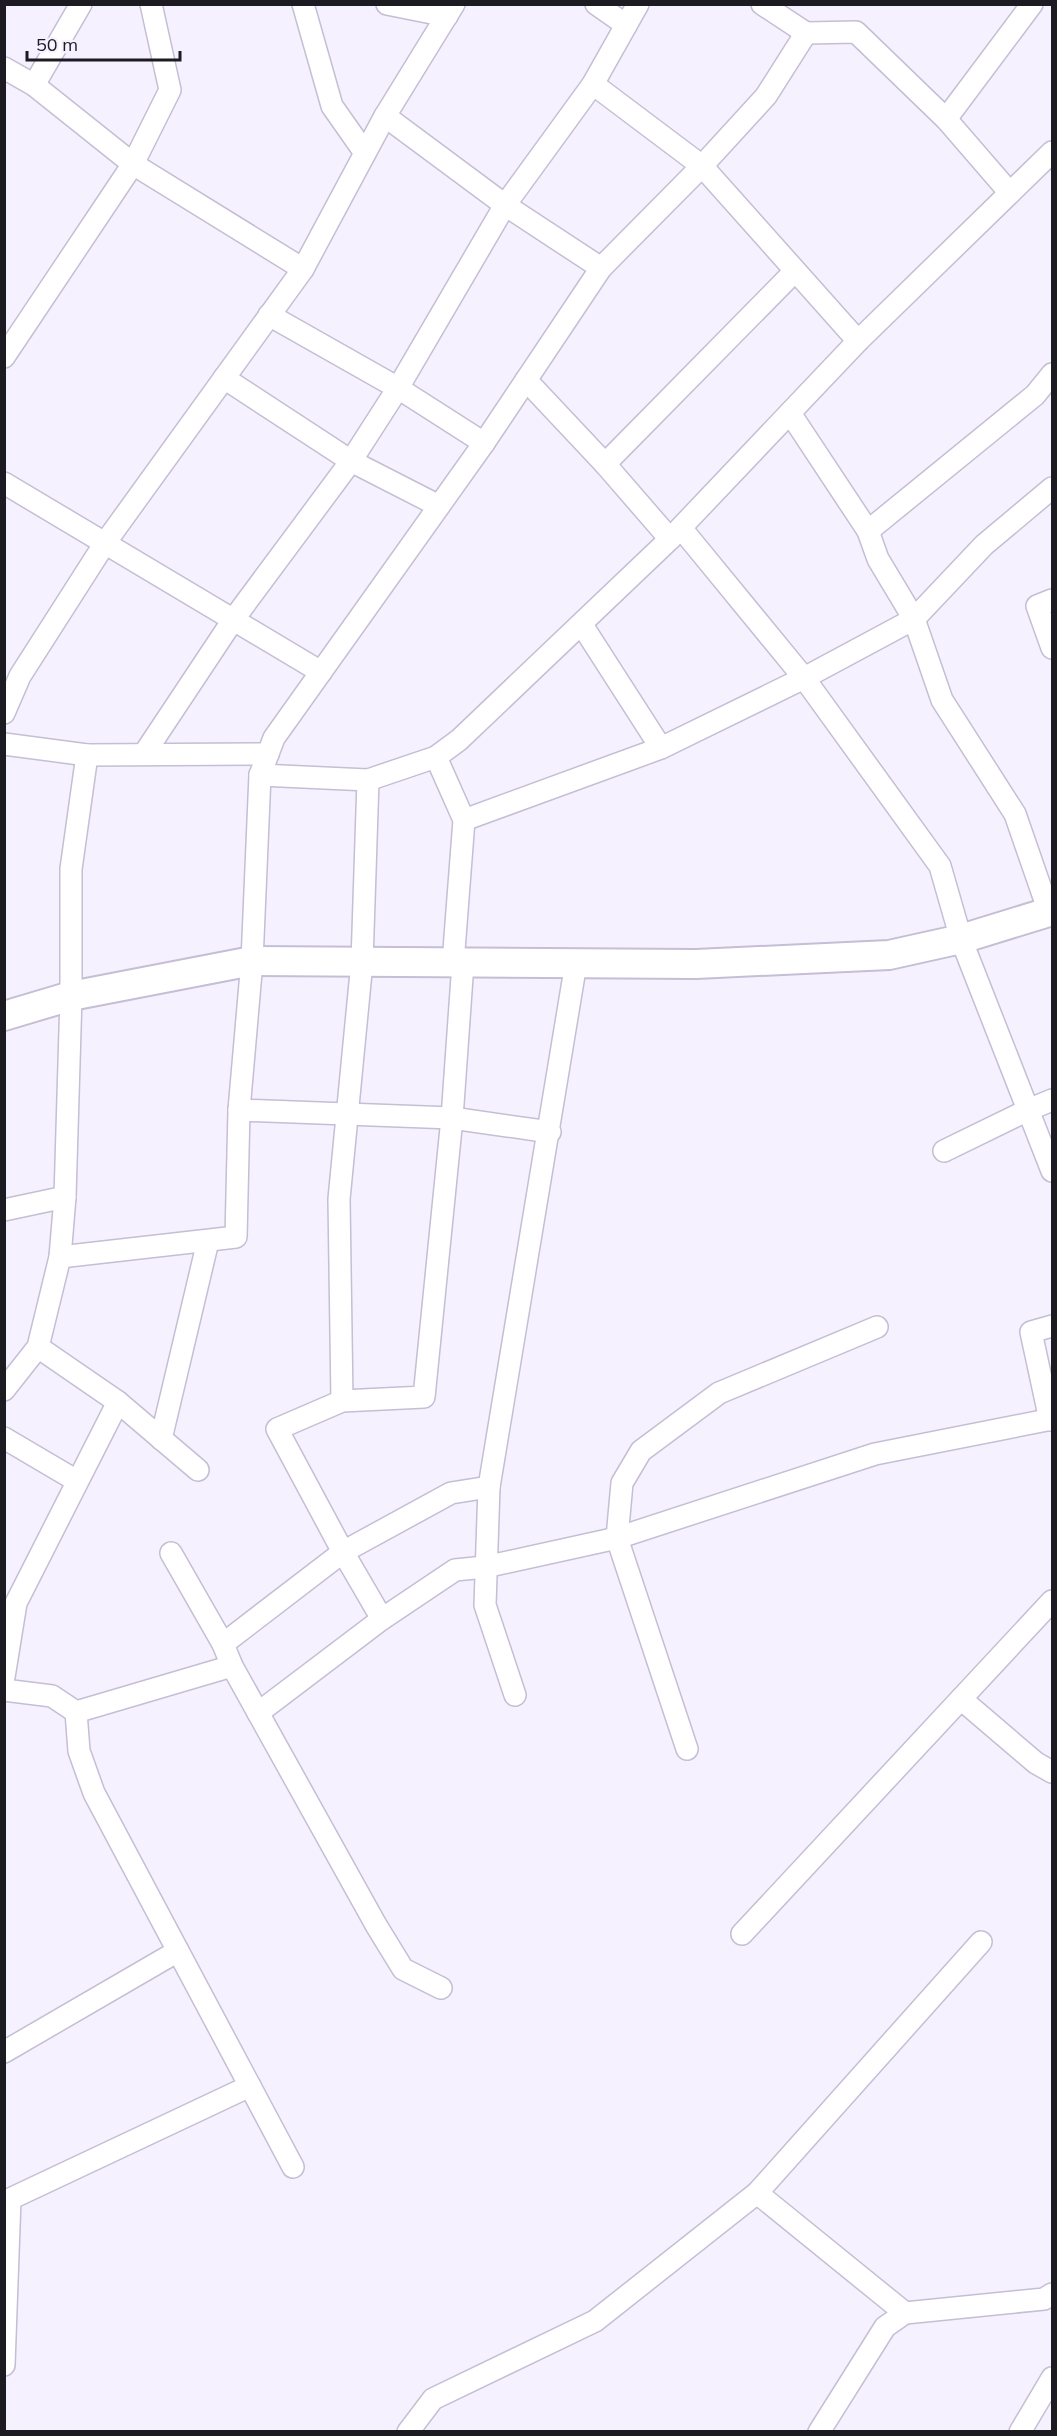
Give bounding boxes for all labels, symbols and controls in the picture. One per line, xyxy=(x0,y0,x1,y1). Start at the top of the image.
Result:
scale bar xyxy=(27,24,180,62)
text: 50 m xyxy=(36,33,78,56)

